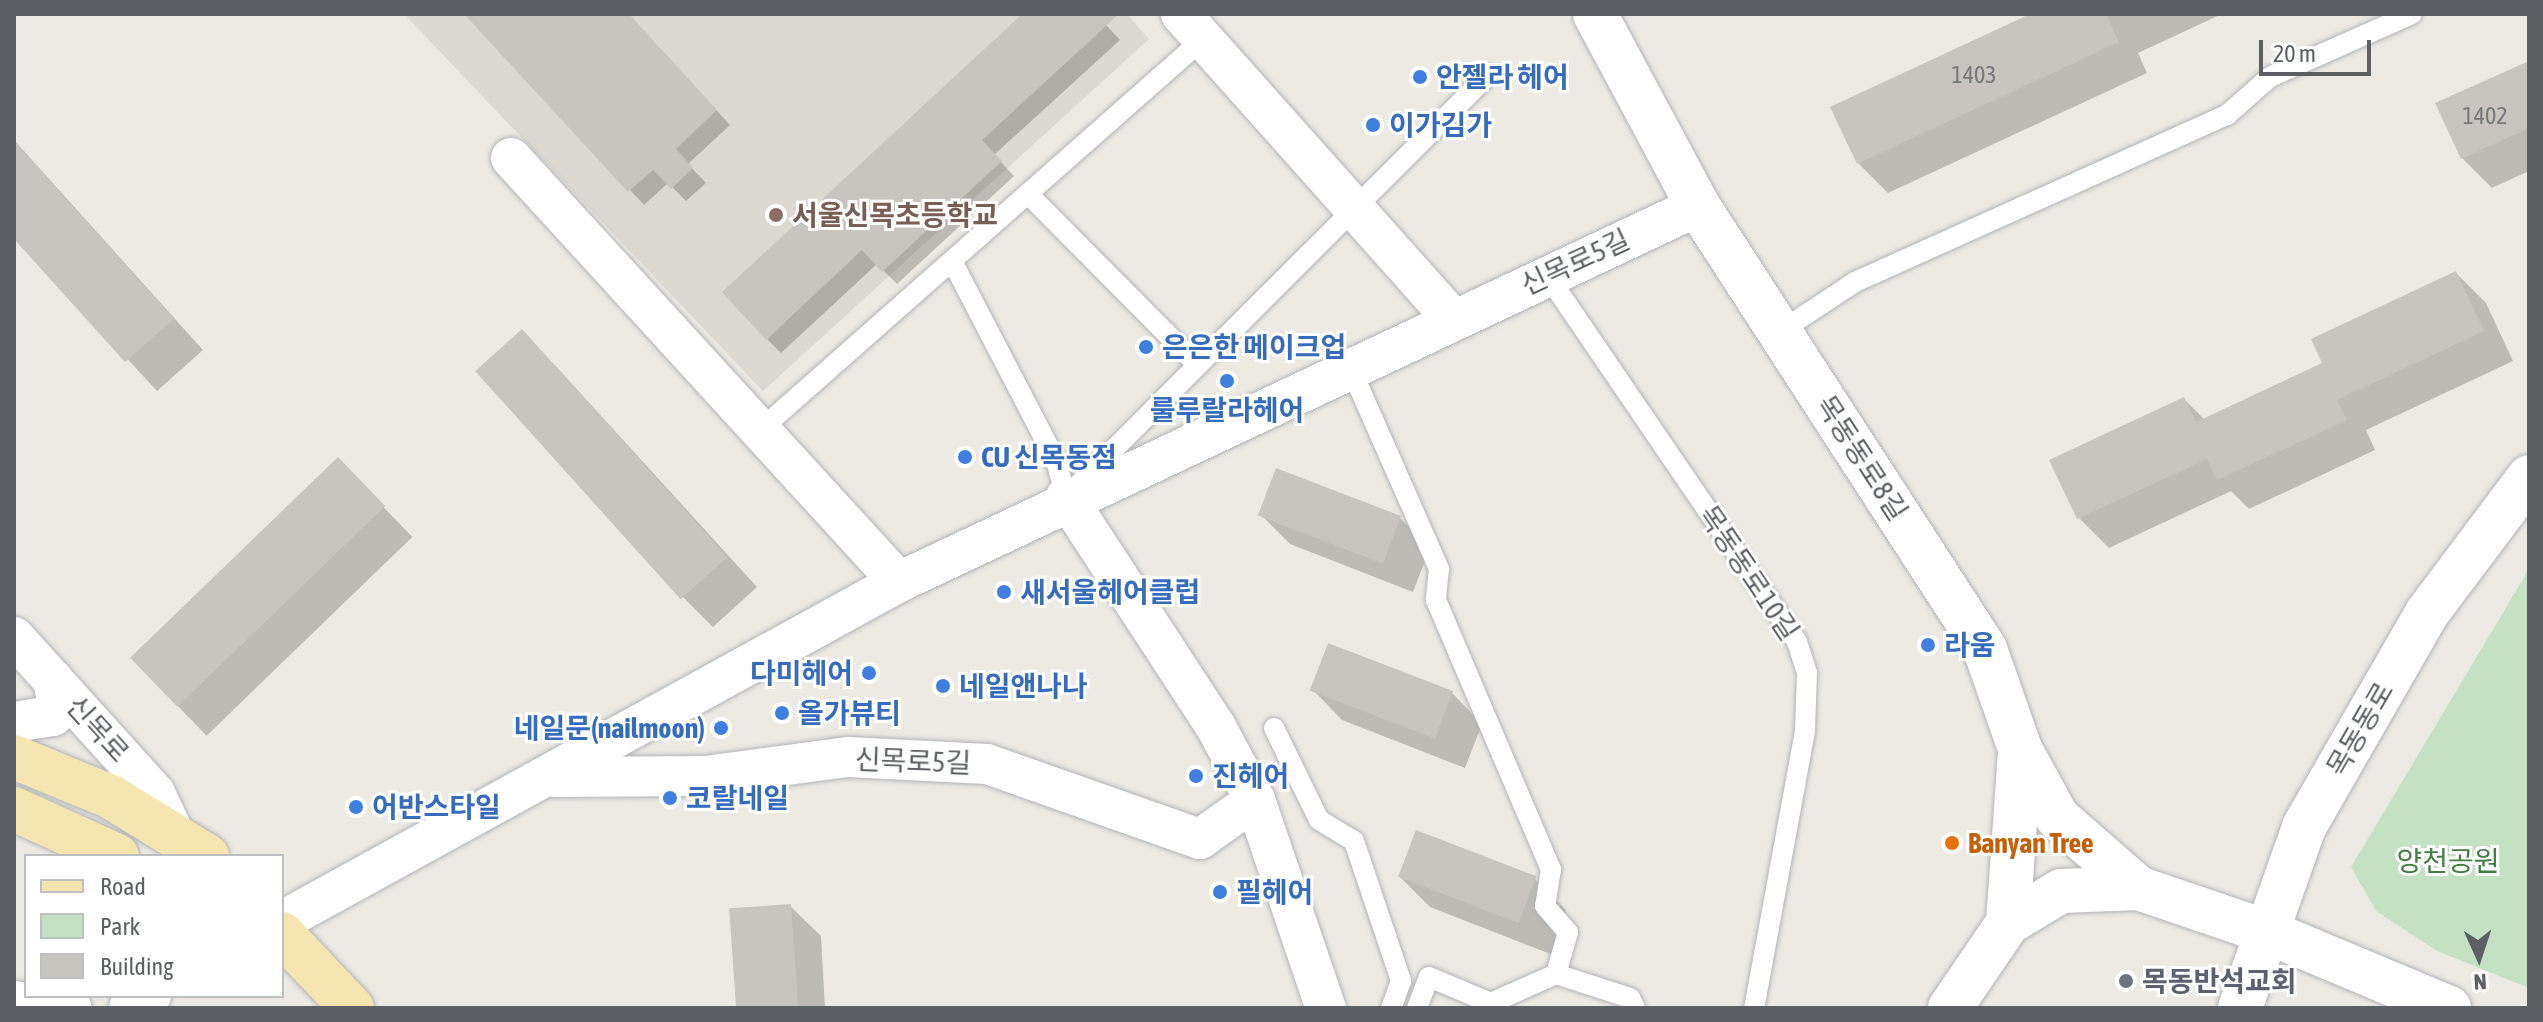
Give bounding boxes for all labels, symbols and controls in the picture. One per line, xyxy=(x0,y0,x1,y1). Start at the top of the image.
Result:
scale bar xyxy=(2263,24,2375,74)
text: 20 m xyxy=(2273,40,2316,67)
place label: 안젤라 헤어 xyxy=(1436,60,1569,94)
house number: 1403 xyxy=(1951,61,1997,89)
marker: 안젤라 헤어 xyxy=(1411,68,1429,86)
house number: 1402 xyxy=(2462,102,2508,130)
place label: 이가김가 xyxy=(1389,108,1492,142)
marker: 이가김가 xyxy=(1364,116,1382,134)
place label: 서울신목초등학교 xyxy=(792,198,998,232)
marker: 서울신목초등학교 xyxy=(767,206,785,224)
street label: 신목로5길 xyxy=(1515,222,1635,302)
place label: 은은한 메이크업 xyxy=(1162,330,1346,364)
marker: 은은한 메이크업 xyxy=(1137,338,1155,356)
marker: 룰루랄라헤어 xyxy=(1218,372,1236,390)
street label: 목동동로8길 xyxy=(1809,389,1915,527)
place label: 룰루랄라헤어 xyxy=(1150,393,1304,427)
place label: CU 신목동점 xyxy=(981,440,1117,474)
marker: CU 신목동점 xyxy=(956,448,974,466)
street label: 목동동로10길 xyxy=(1692,499,1806,647)
place label: 새서울헤어클럽 xyxy=(1020,575,1200,609)
marker: 새서울헤어클럽 xyxy=(995,583,1013,601)
place label: 라움 xyxy=(1944,628,1996,662)
marker: 라움 xyxy=(1919,636,1937,654)
place label: 다미헤어 xyxy=(750,656,853,690)
marker: 다미헤어 xyxy=(860,664,878,682)
place label: 네일앤나나 xyxy=(959,669,1088,703)
street label: 목동동로 xyxy=(2320,676,2400,782)
marker: 네일앤나나 xyxy=(934,677,952,695)
street label: 신목로 xyxy=(60,689,136,769)
place label: 올가뷰티 xyxy=(798,696,901,730)
marker: 올가뷰티 xyxy=(773,704,791,722)
place label: 네일문(nailmoon) xyxy=(514,711,705,745)
marker: 네일문(nailmoon) xyxy=(712,719,730,737)
street label: 신목로5길 xyxy=(854,742,972,780)
place label: 진헤어 xyxy=(1212,759,1289,793)
marker: 진헤어 xyxy=(1187,767,1205,785)
place label: 코랄네일 xyxy=(686,781,789,815)
marker: 코랄네일 xyxy=(661,789,679,807)
place label: 어반스타일 xyxy=(372,790,501,824)
marker: 어반스타일 xyxy=(347,798,365,816)
place label: Banyan Tree xyxy=(1968,826,2094,860)
marker: Banyan Tree xyxy=(1943,834,1961,852)
park label: 양천공원 xyxy=(2396,844,2500,878)
legend xyxy=(24,854,284,998)
text: Road xyxy=(100,873,146,900)
place label: 필헤어 xyxy=(1236,875,1313,909)
marker: 필헤어 xyxy=(1211,883,1229,901)
text: Park xyxy=(100,913,140,940)
north arrow xyxy=(2439,918,2519,998)
text: Building xyxy=(100,953,173,980)
place label: 목동반석교회 xyxy=(2142,964,2297,998)
text: N xyxy=(2473,969,2487,995)
marker: 목동반석교회 xyxy=(2117,972,2135,990)

